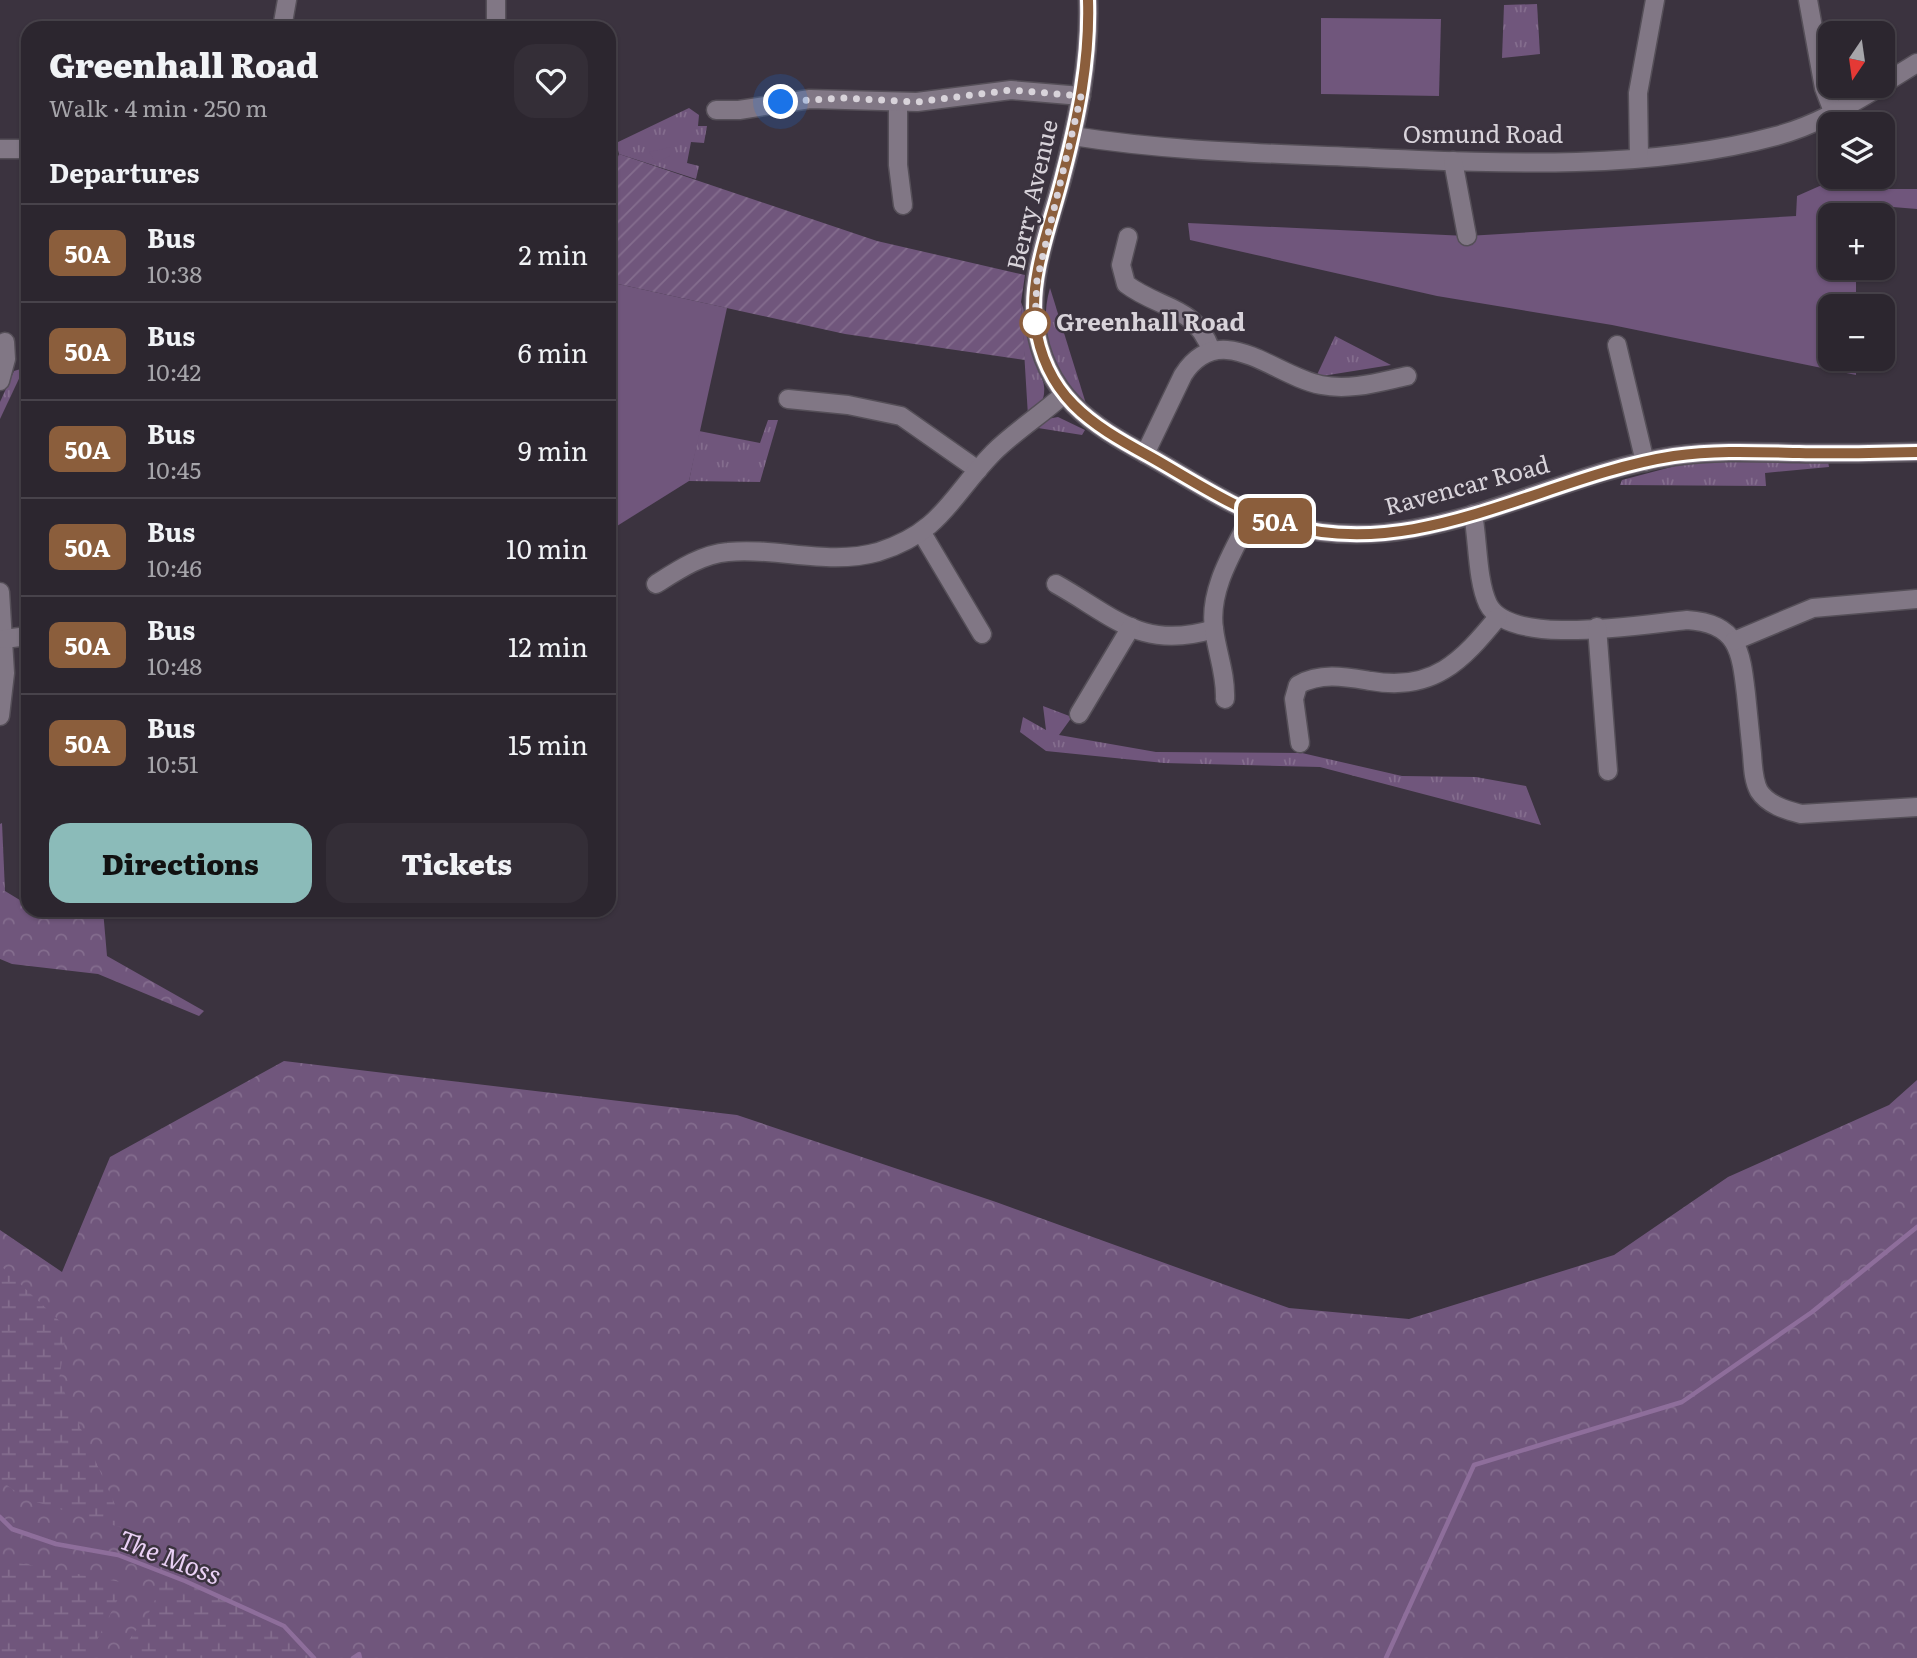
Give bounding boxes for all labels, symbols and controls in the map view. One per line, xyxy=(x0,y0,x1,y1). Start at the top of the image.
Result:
north arrow xyxy=(1818,21,1895,98)
map controls xyxy=(1818,21,1895,371)
text: Greenhall Road xyxy=(49,39,319,88)
button: heart xyxy=(514,44,588,118)
your location xyxy=(763,84,798,119)
text: Walk · 4 min · 250 m xyxy=(49,90,268,124)
button: layers xyxy=(1818,112,1895,189)
street label: Osmund Road xyxy=(1403,115,1564,150)
street label: Berry Avenue xyxy=(996,116,1065,273)
text: Departures xyxy=(49,152,200,191)
button: + xyxy=(1818,203,1895,280)
text: Bus xyxy=(147,217,195,256)
text: 2 min xyxy=(519,234,588,273)
text: 50A xyxy=(65,235,110,270)
text: 10:38 xyxy=(147,256,202,290)
button: − xyxy=(1818,294,1895,371)
place label: Greenhall Road xyxy=(1056,303,1245,338)
marker: Greenhall Road xyxy=(1020,308,1050,338)
text: Bus xyxy=(147,315,195,354)
text: 6 min xyxy=(518,332,588,371)
text: 50A xyxy=(65,333,110,368)
text: 10:42 xyxy=(147,354,201,388)
text: Bus xyxy=(147,413,195,452)
text: 9 min xyxy=(518,430,588,469)
text: 50A xyxy=(65,431,110,466)
street label: Ravencar Road xyxy=(1380,445,1553,522)
text: 10:45 xyxy=(147,452,201,486)
line badge: 50A xyxy=(1235,498,1315,544)
text: 50A xyxy=(1252,503,1298,538)
text: Bus xyxy=(147,511,195,550)
text: 10 min xyxy=(506,528,588,567)
text: 50A xyxy=(65,529,110,564)
text: 10:46 xyxy=(147,550,202,584)
text: Bus xyxy=(147,609,195,648)
text: 12 min xyxy=(508,626,588,665)
text: 50A xyxy=(65,627,110,662)
text: 10:48 xyxy=(147,648,202,682)
text: Bus xyxy=(147,707,195,746)
text: 15 min xyxy=(508,724,588,763)
text: 50A xyxy=(65,725,110,760)
text: 10:51 xyxy=(147,746,198,780)
button: Directions xyxy=(49,823,312,903)
button: Tickets xyxy=(326,823,588,903)
water label: The Moss xyxy=(114,1518,228,1593)

